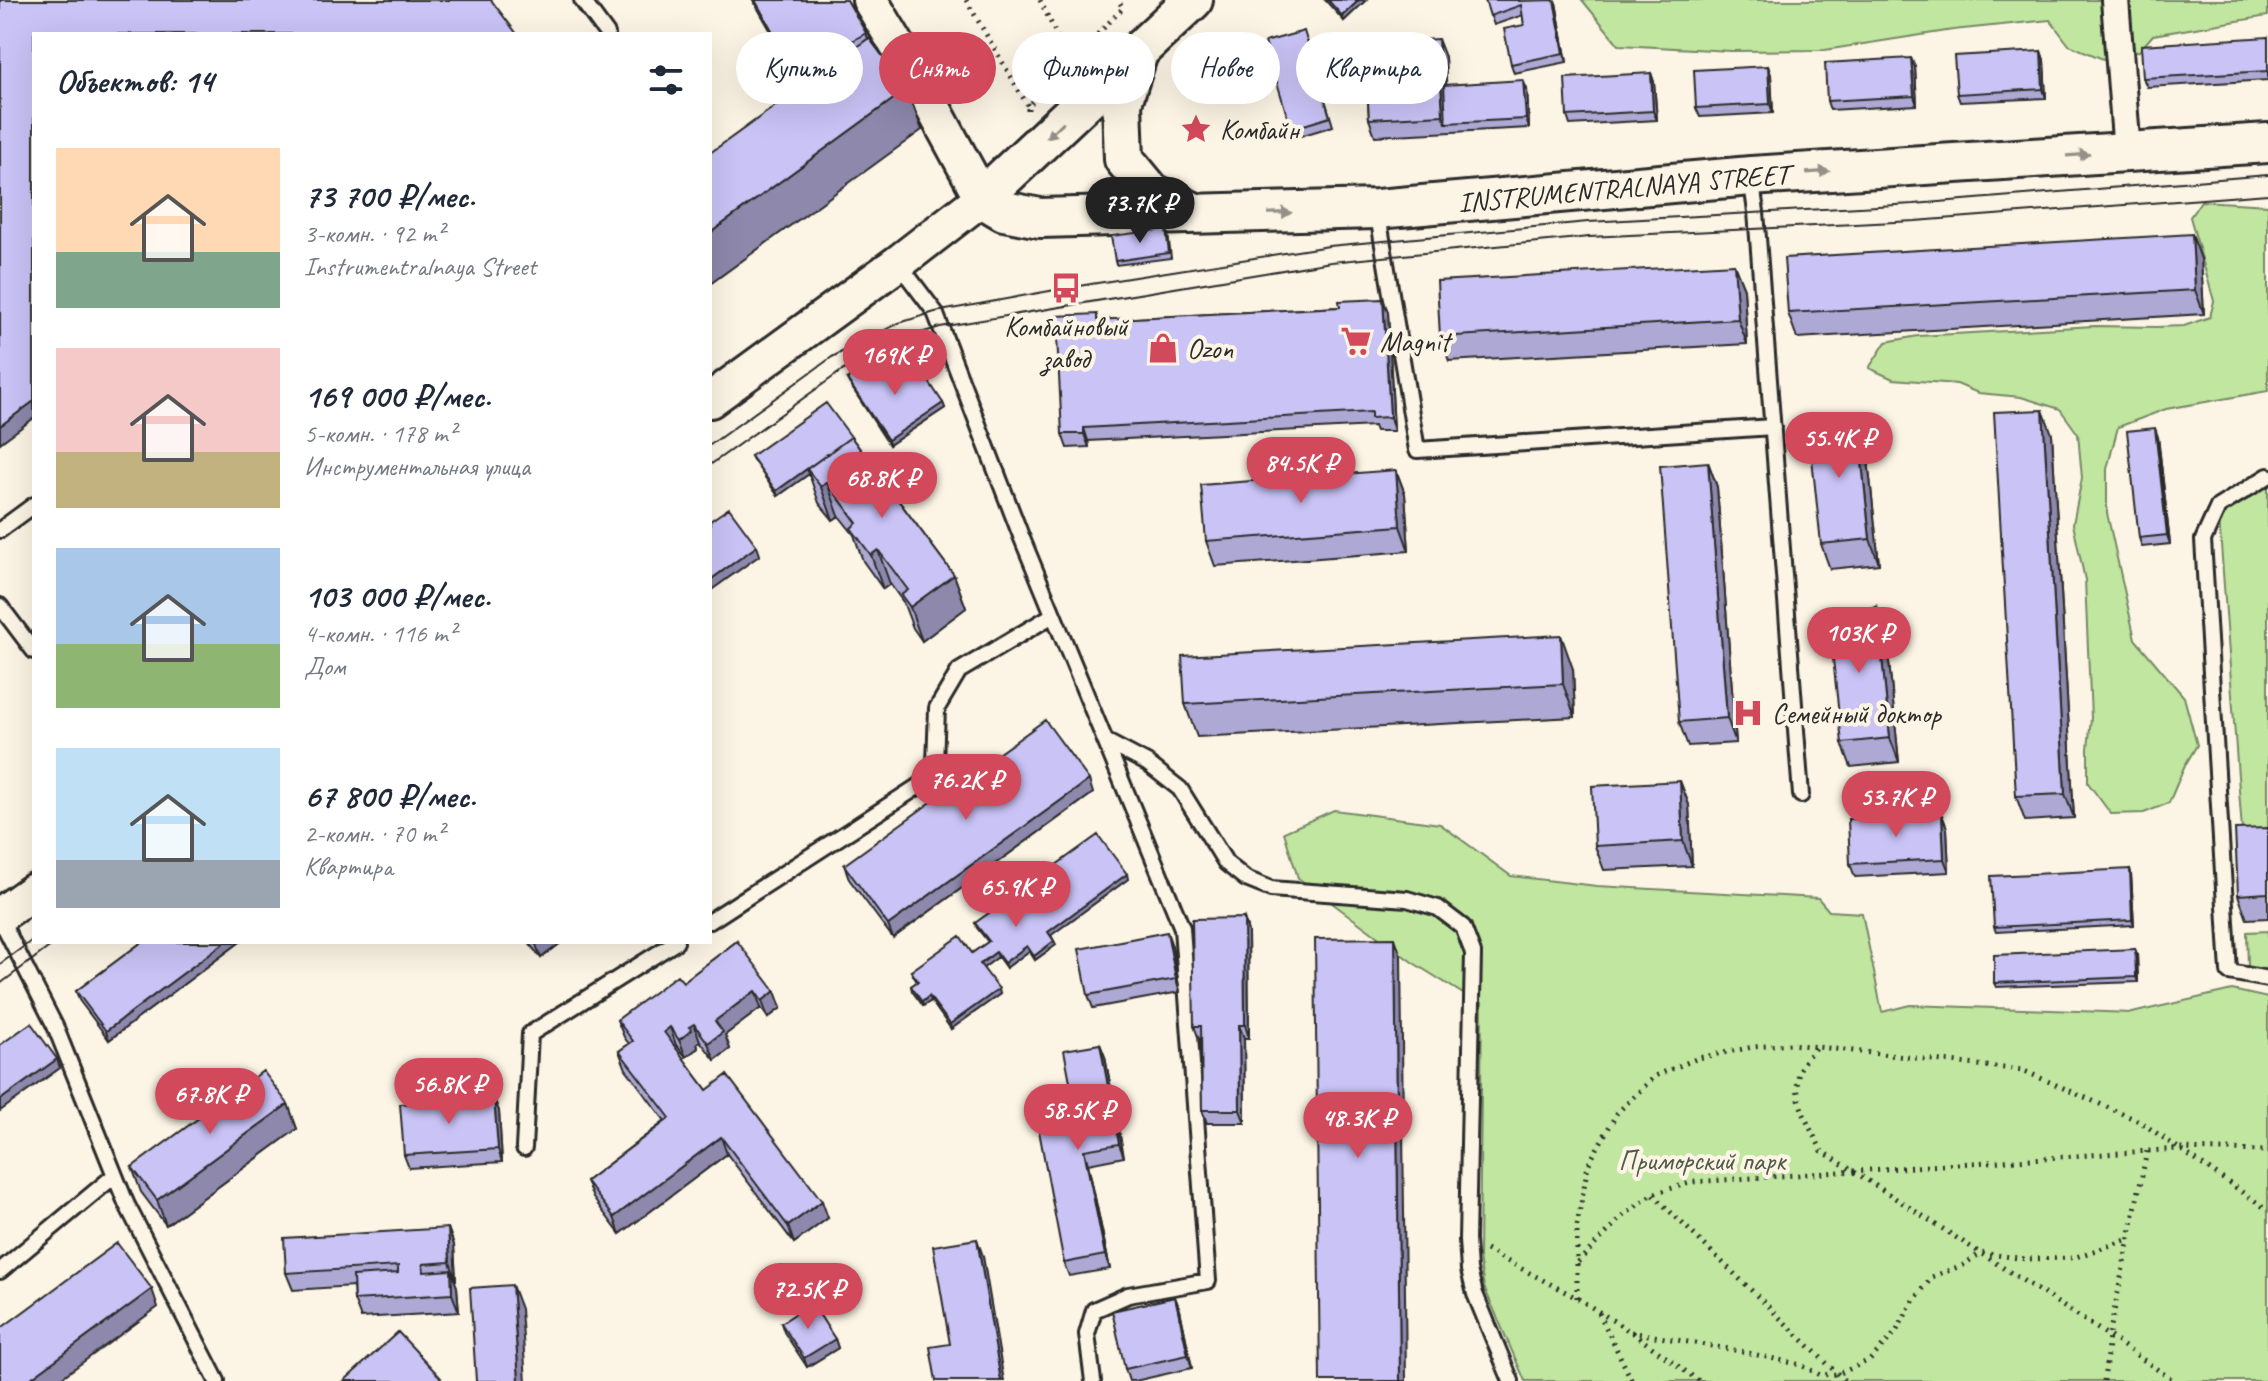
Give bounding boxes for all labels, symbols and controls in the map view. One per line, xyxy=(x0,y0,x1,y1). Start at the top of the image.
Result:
chip: Купить xyxy=(736,32,863,104)
chip: Снять xyxy=(879,32,996,104)
chip: Фильтры xyxy=(1012,32,1155,104)
chip: Новое xyxy=(1171,32,1280,104)
chip: Квартира xyxy=(1296,32,1448,104)
icon: filters xyxy=(644,58,688,102)
text: Объектов: 14 xyxy=(56,59,214,102)
place icon: Комбайн xyxy=(1179,112,1213,146)
place label: Комбайн xyxy=(1220,112,1301,147)
one-way arrow xyxy=(1046,120,1065,138)
one-way arrow xyxy=(2065,148,2090,161)
street label: INSTRUMENTRALNAYA STREET xyxy=(1457,156,1797,220)
one-way arrow xyxy=(1806,165,1831,178)
text: 73 700 ₽/мес. xyxy=(304,174,475,217)
pin: 73.7K ₽ xyxy=(1066,177,1214,245)
icon: home xyxy=(120,180,216,276)
text: 73.7K ₽ xyxy=(1104,186,1176,219)
one-way arrow xyxy=(1268,206,1293,219)
text: 3-комн. · 92 m² xyxy=(304,217,444,250)
text: Instrumentralnaya Street xyxy=(304,250,536,283)
bus stop icon: Комбайновый завод xyxy=(1049,271,1083,305)
place label: Комбайновый завод xyxy=(1004,309,1129,377)
supermarket icon: Magnit xyxy=(1339,324,1373,358)
place label: Magnit xyxy=(1380,324,1453,359)
pin: 169K ₽ xyxy=(830,329,960,397)
shop icon: Ozon xyxy=(1146,331,1180,365)
place label: Ozon xyxy=(1187,331,1233,366)
text: 169K ₽ xyxy=(861,338,929,371)
text: 169 000 ₽/мес. xyxy=(304,374,491,417)
icon: home xyxy=(120,380,216,476)
pin: 55.4K ₽ xyxy=(1765,412,1913,480)
text: 5-комн. · 178 m² xyxy=(304,417,456,450)
text: 55.4K ₽ xyxy=(1803,421,1875,454)
pin: 84.5K ₽ xyxy=(1227,437,1375,505)
text: 84.5K ₽ xyxy=(1265,446,1337,479)
text: Инструментальная улица xyxy=(304,450,530,483)
pin: 68.8K ₽ xyxy=(808,452,956,520)
text: 68.8K ₽ xyxy=(845,461,919,494)
text: 103 000 ₽/мес. xyxy=(304,574,491,617)
icon: home xyxy=(120,580,216,676)
pin: 103K ₽ xyxy=(1794,607,1924,675)
text: 103K ₽ xyxy=(1825,616,1893,649)
text: 4-комн. · 116 m² xyxy=(304,617,456,650)
text: Дом xyxy=(304,650,346,683)
hospital icon: Семейный доктор xyxy=(1731,696,1765,730)
place label: Семейный доктор xyxy=(1772,696,1942,731)
pin: 76.2K ₽ xyxy=(892,754,1040,822)
text: 76.2K ₽ xyxy=(929,763,1003,796)
pin: 53.7K ₽ xyxy=(1822,771,1970,839)
text: 67 800 ₽/мес. xyxy=(304,774,476,817)
icon: home xyxy=(120,780,216,876)
text: 53.7K ₽ xyxy=(1860,780,1932,813)
text: 2-комн. · 70 m² xyxy=(304,817,444,850)
text: Квартира xyxy=(304,850,393,883)
pin: 65.9K ₽ xyxy=(942,861,1090,929)
text: 65.9K ₽ xyxy=(979,870,1053,903)
pin: 56.8K ₽ xyxy=(375,1058,523,1126)
text: 56.8K ₽ xyxy=(412,1067,486,1100)
pin: 67.8K ₽ xyxy=(136,1068,284,1136)
text: 67.8K ₽ xyxy=(173,1077,247,1110)
pin: 58.5K ₽ xyxy=(1004,1084,1152,1152)
pin: 48.3K ₽ xyxy=(1284,1092,1432,1160)
text: 58.5K ₽ xyxy=(1042,1093,1114,1126)
text: 48.3K ₽ xyxy=(1321,1101,1395,1134)
park label: Приморский парк xyxy=(1619,1143,1787,1178)
pin: 72.5K ₽ xyxy=(734,1263,882,1331)
text: 72.5K ₽ xyxy=(772,1272,844,1305)

